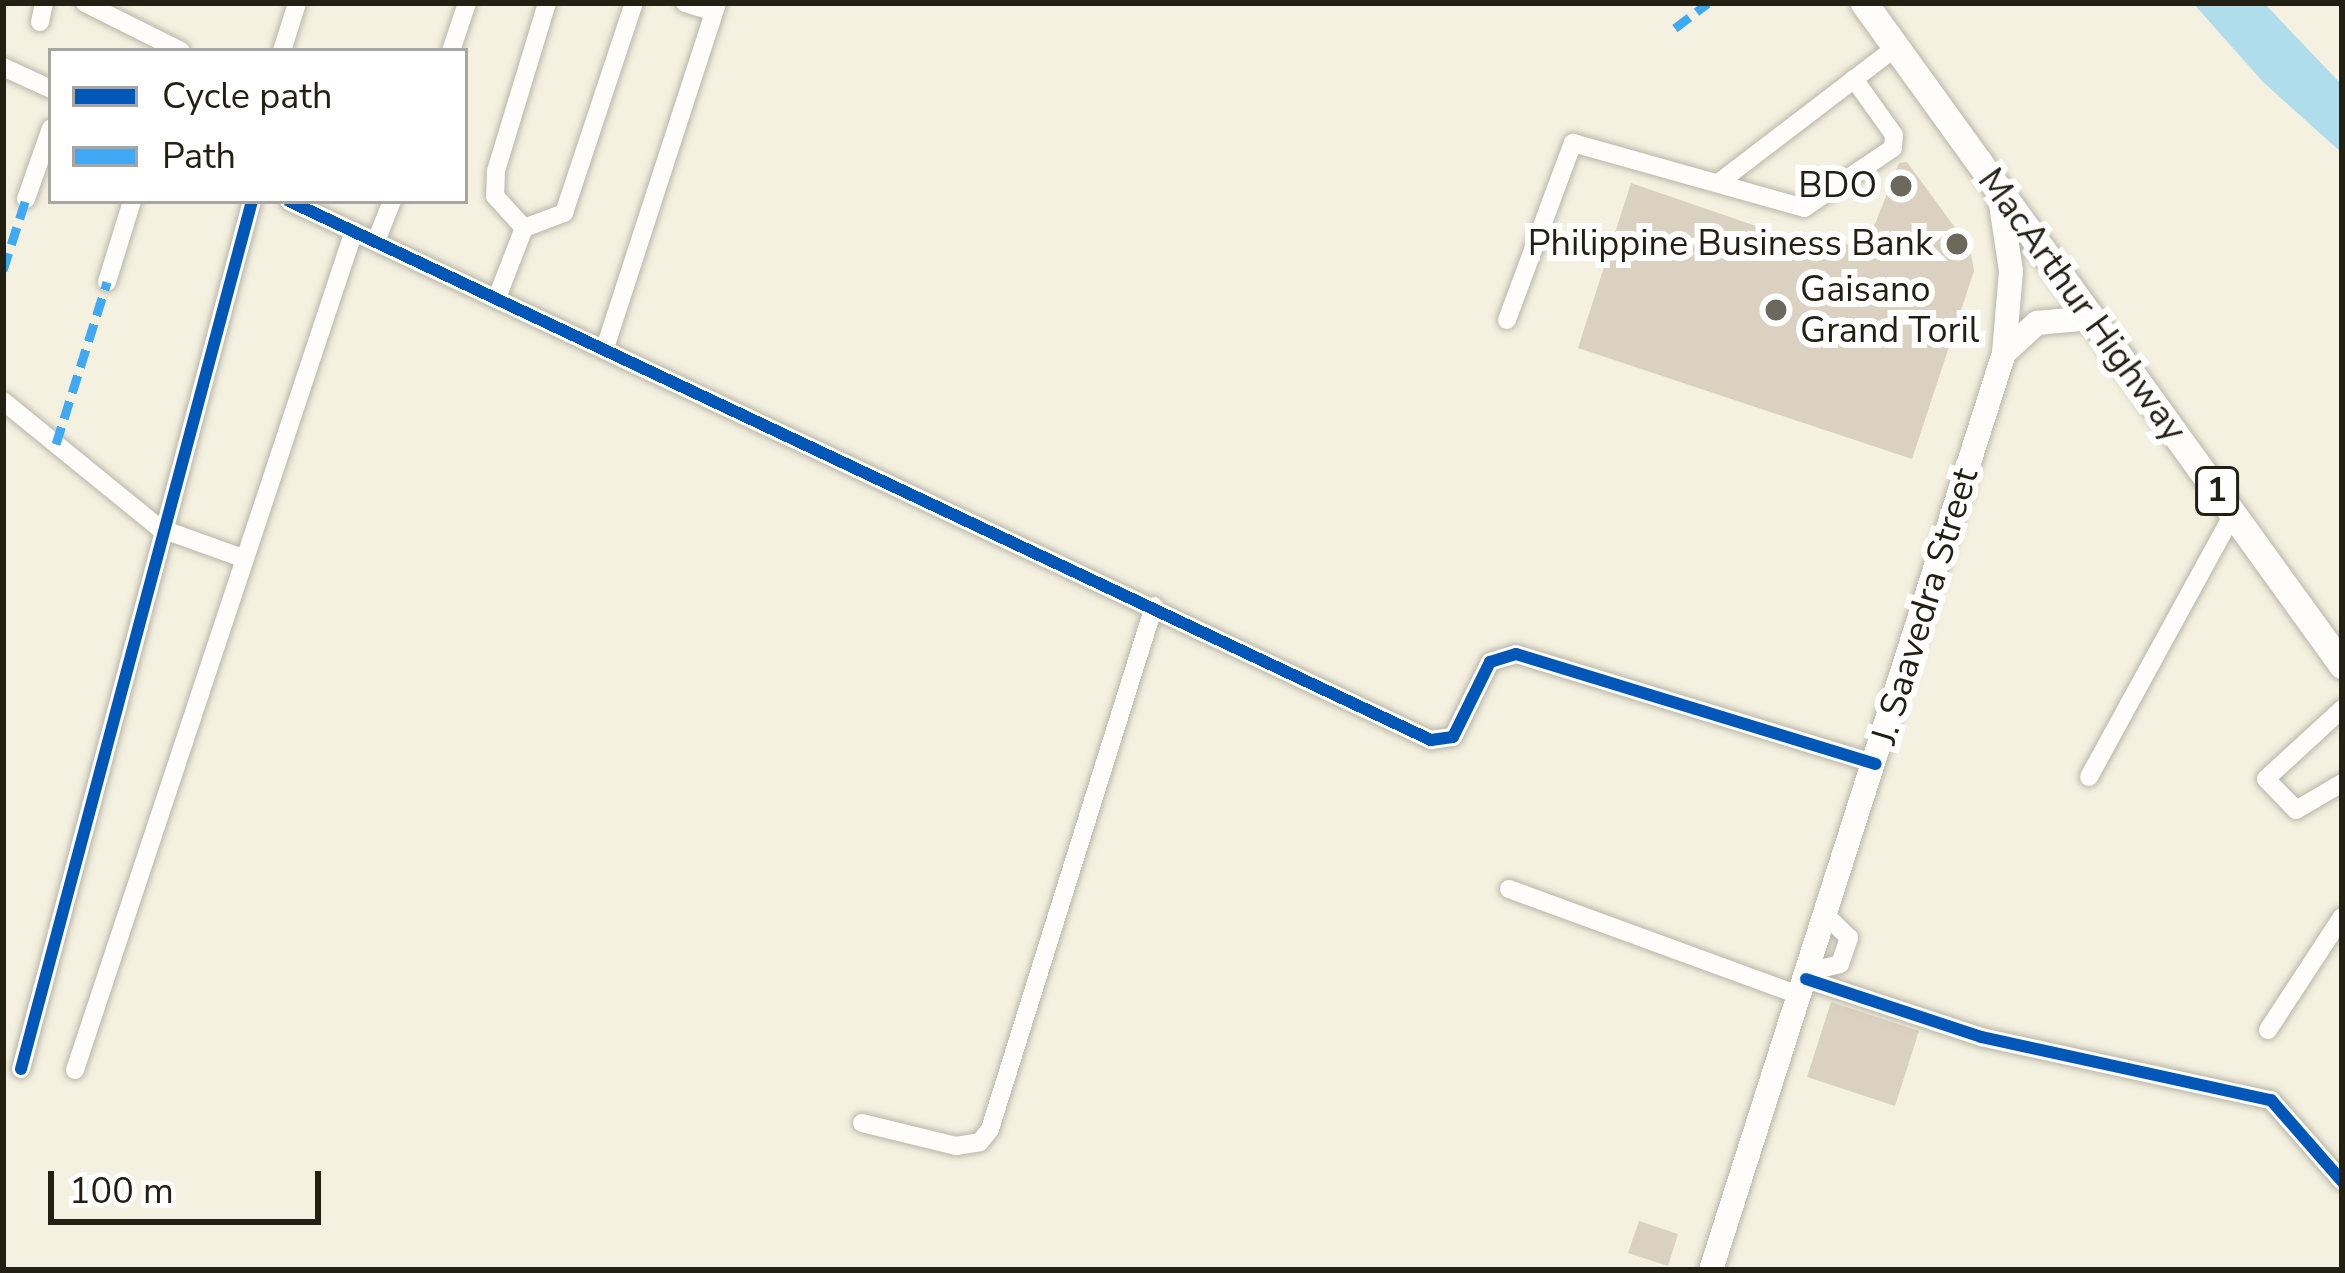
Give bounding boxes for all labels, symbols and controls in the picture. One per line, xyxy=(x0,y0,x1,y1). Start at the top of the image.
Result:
legend xyxy=(48,48,468,204)
text: Cycle path xyxy=(162,72,332,121)
text: Path xyxy=(162,132,236,181)
street label: MacArthur Highway xyxy=(1969,160,2195,450)
place label: BDO xyxy=(1798,164,1877,208)
marker: BDO xyxy=(1888,173,1914,199)
place label: Philippine Business Bank xyxy=(1528,222,1933,266)
marker: Philippine Business Bank xyxy=(1944,231,1970,257)
place label: Gaisano Grand Toril xyxy=(1800,267,1979,352)
marker: Gaisano Grand Toril xyxy=(1763,297,1789,323)
street label: J. Saavedra Street xyxy=(1862,463,1988,749)
road number: 1 xyxy=(2193,464,2241,518)
scale bar xyxy=(54,1147,327,1221)
text: 100 m xyxy=(69,1167,174,1216)

